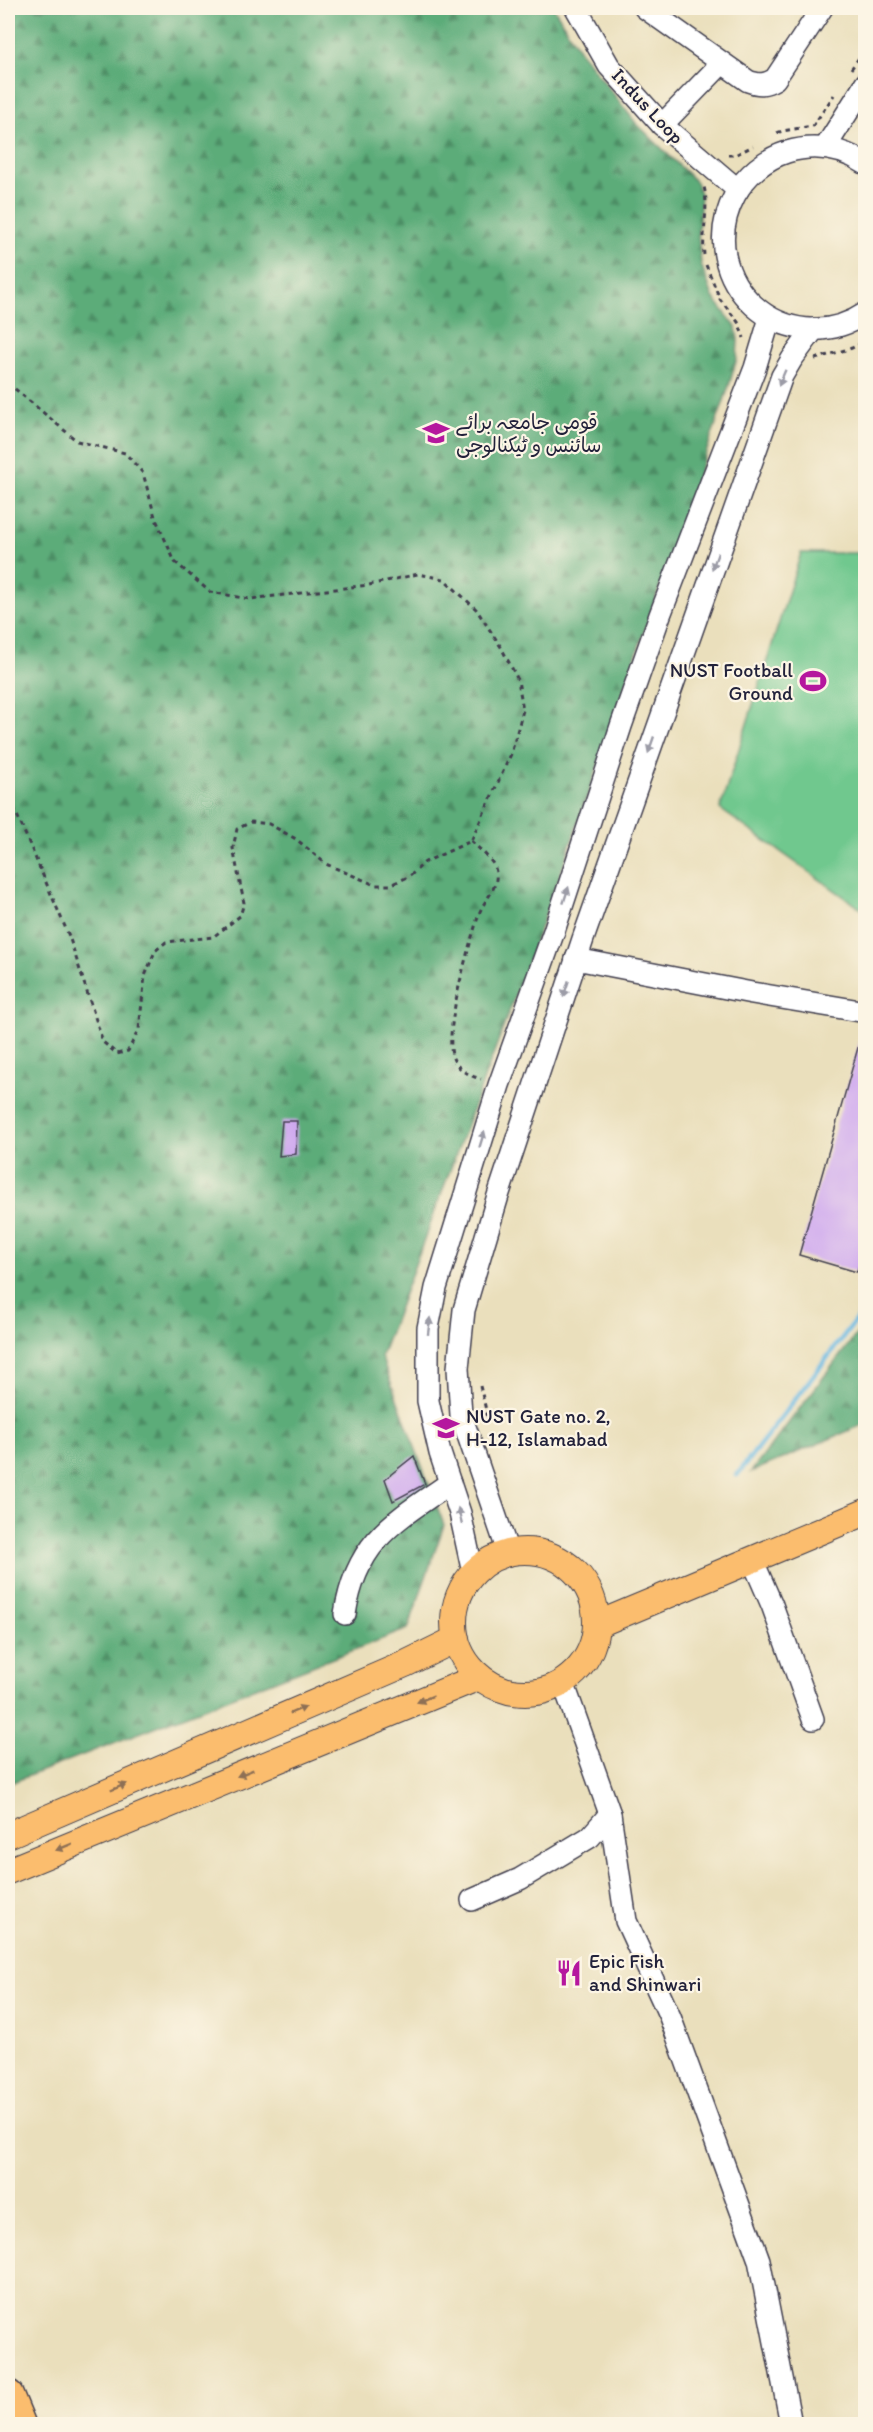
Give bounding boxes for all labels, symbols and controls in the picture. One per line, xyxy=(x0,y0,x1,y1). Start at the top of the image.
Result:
street label: Indus Loop xyxy=(607,63,689,149)
one-way arrow xyxy=(777,370,787,388)
place label: قومی جامعہ برائے سائنس و ٹیکنالوجی xyxy=(456,410,602,459)
school or university icon: قومی جامعہ برائے سائنس و ٹیکنالوجی xyxy=(421,418,451,448)
one-way arrow xyxy=(710,553,720,571)
place label: NUST Football Ground xyxy=(670,658,793,705)
sports icon: NUST Football Ground xyxy=(798,666,828,696)
one-way arrow xyxy=(645,736,655,754)
one-way arrow xyxy=(561,886,571,904)
one-way arrow xyxy=(561,980,571,998)
one-way arrow xyxy=(478,1130,487,1148)
one-way arrow xyxy=(424,1316,434,1335)
place label: NUST Gate no. 2, H-12, Islamabad xyxy=(466,1404,611,1451)
school or university icon: NUST Gate no. 2, H-12, Islamabad xyxy=(431,1413,461,1443)
one-way arrow xyxy=(455,1507,465,1526)
one-way arrow xyxy=(416,1695,434,1704)
one-way arrow xyxy=(290,1705,308,1715)
one-way arrow xyxy=(235,1768,253,1778)
one-way arrow xyxy=(111,1782,129,1792)
one-way arrow xyxy=(55,1842,73,1852)
place label: Epic Fish and Shinwari xyxy=(589,1949,701,1996)
restaurant icon: Epic Fish and Shinwari xyxy=(554,1958,584,1988)

